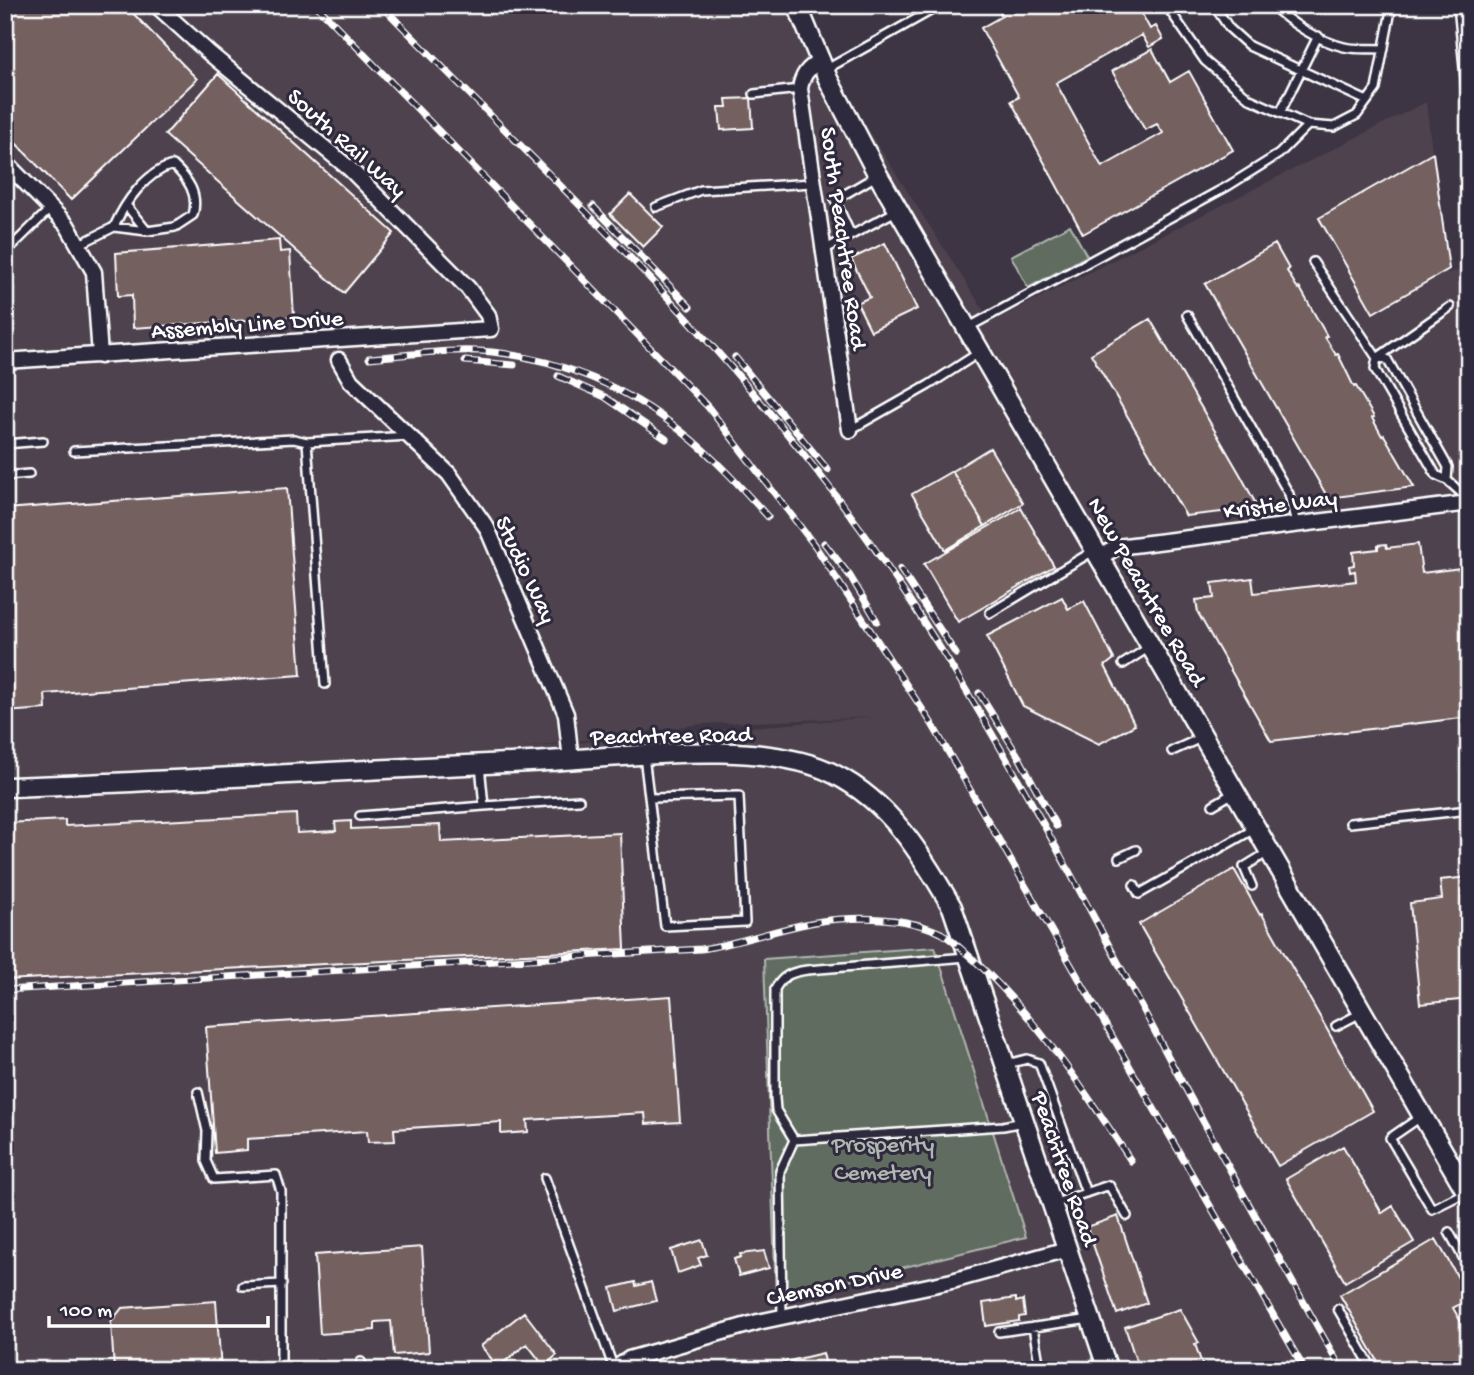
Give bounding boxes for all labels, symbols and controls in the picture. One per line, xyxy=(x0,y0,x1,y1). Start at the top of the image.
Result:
street label: South Rail Way xyxy=(280,83,412,206)
street label: South Peachtree Road xyxy=(812,125,872,354)
street label: Assembly Line Drive xyxy=(150,305,345,348)
street label: Kristie Way xyxy=(1222,485,1339,528)
street label: New Peachtree Road xyxy=(1079,493,1212,694)
street label: Studio Way xyxy=(486,512,561,629)
street label: Peachtree Road xyxy=(589,722,754,753)
street label: Peachtree Road xyxy=(1022,1087,1103,1252)
park label: Prosperity Cemetery xyxy=(831,1132,934,1189)
street label: Clemson Drive xyxy=(764,1258,906,1315)
scale bar xyxy=(49,1284,268,1328)
text: 100 m xyxy=(59,1300,112,1325)

